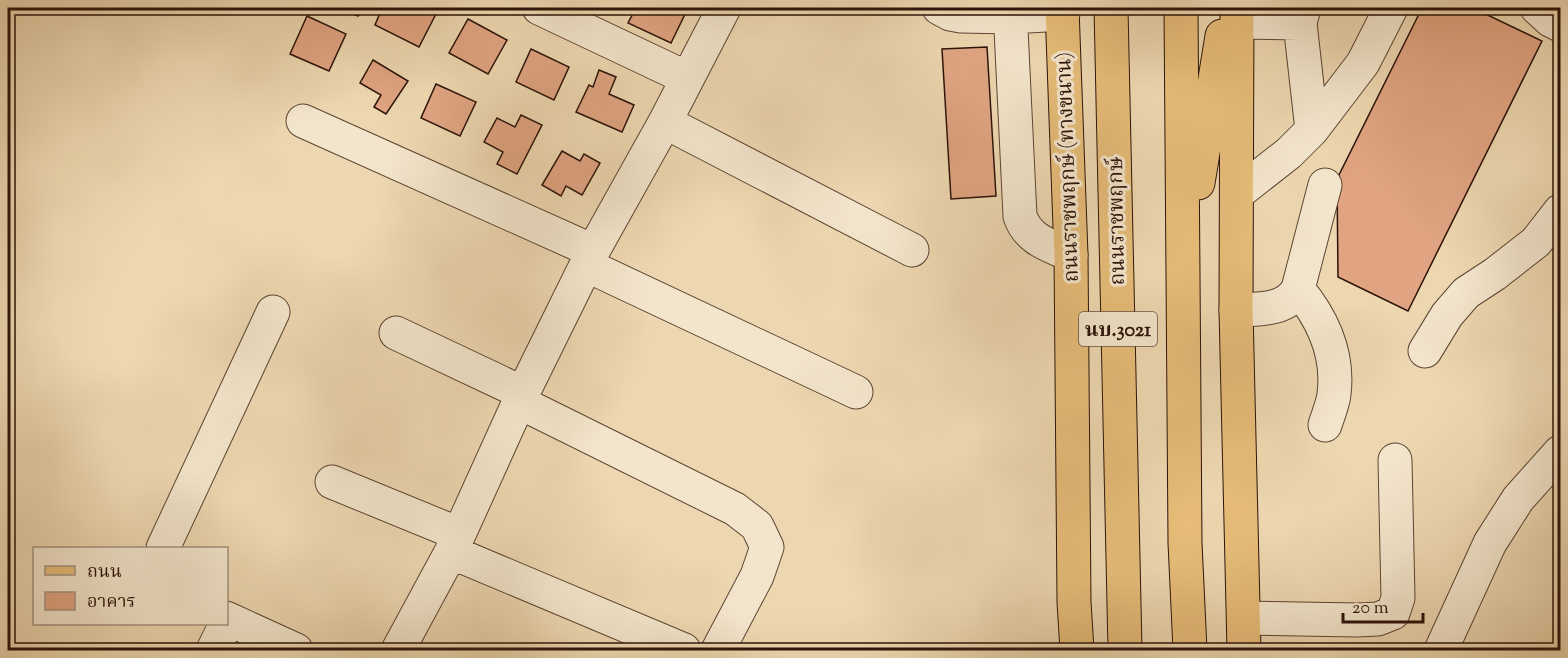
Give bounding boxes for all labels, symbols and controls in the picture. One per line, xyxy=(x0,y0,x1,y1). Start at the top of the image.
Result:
street label: ถนนราชพฤกษ์ (ทางขนาน) xyxy=(1050,51,1088,283)
street label: ถนนราชพฤกษ์ xyxy=(1102,156,1134,286)
road number: นบ.3021 xyxy=(1079,312,1157,346)
legend xyxy=(33,547,228,625)
text: ถนน xyxy=(87,560,122,586)
scale bar xyxy=(1343,586,1422,624)
text: อาคาร xyxy=(87,590,136,616)
text: 20 m xyxy=(1352,596,1389,622)

